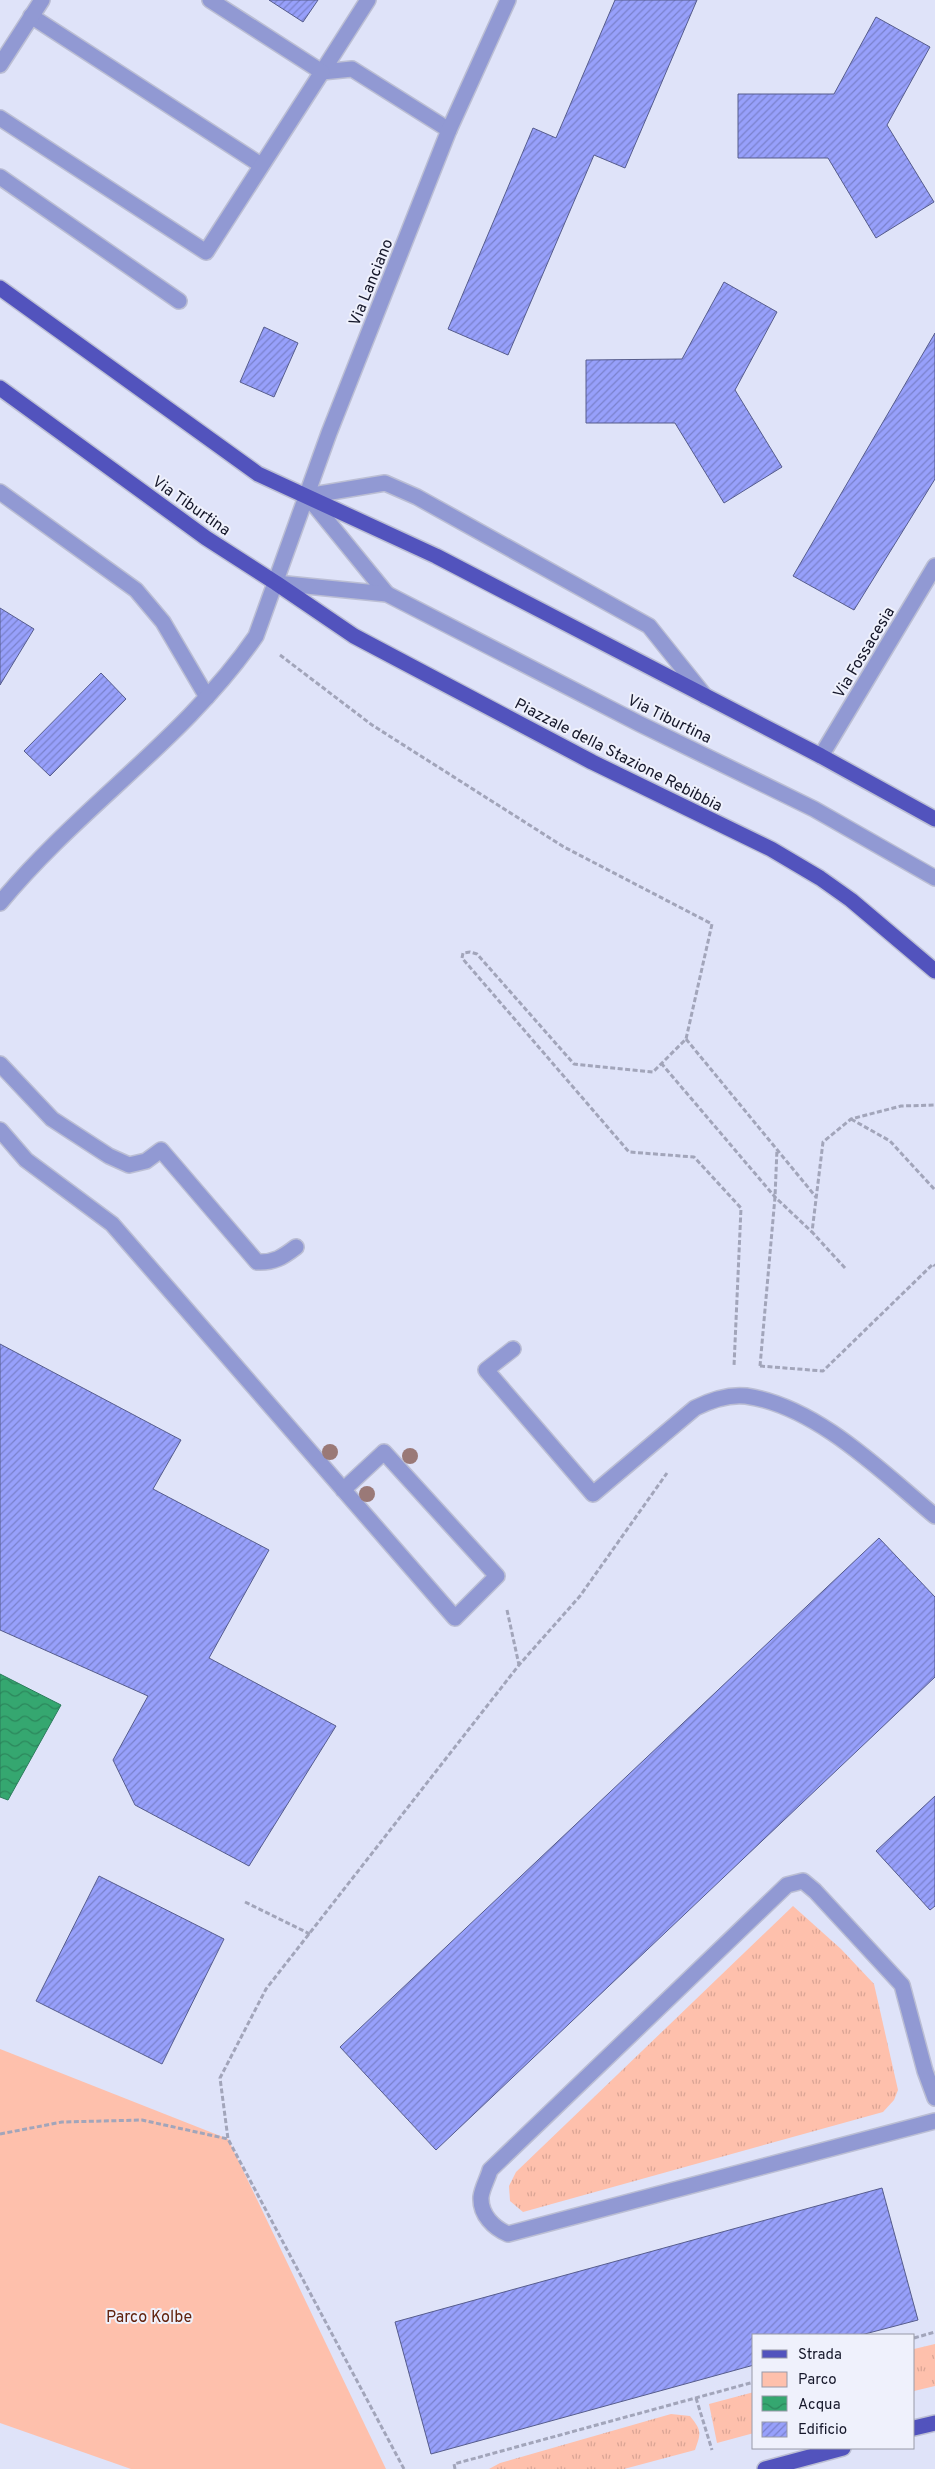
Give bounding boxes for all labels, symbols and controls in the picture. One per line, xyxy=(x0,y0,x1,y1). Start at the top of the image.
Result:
street label: Via Lanciano xyxy=(345,236,398,329)
street label: Via Tiburtina xyxy=(148,472,234,541)
street label: Via Fossacesia xyxy=(830,604,900,702)
street label: Via Tiburtina xyxy=(624,691,715,749)
street label: Piazzale della Stazione Rebibbia xyxy=(511,695,725,817)
park label: Parco Kolbe xyxy=(106,2308,192,2328)
legend xyxy=(752,2334,915,2449)
text: Strada xyxy=(798,2346,842,2365)
text: Parco xyxy=(798,2371,837,2390)
text: Acqua xyxy=(798,2396,841,2415)
text: Edificio xyxy=(798,2421,847,2440)

